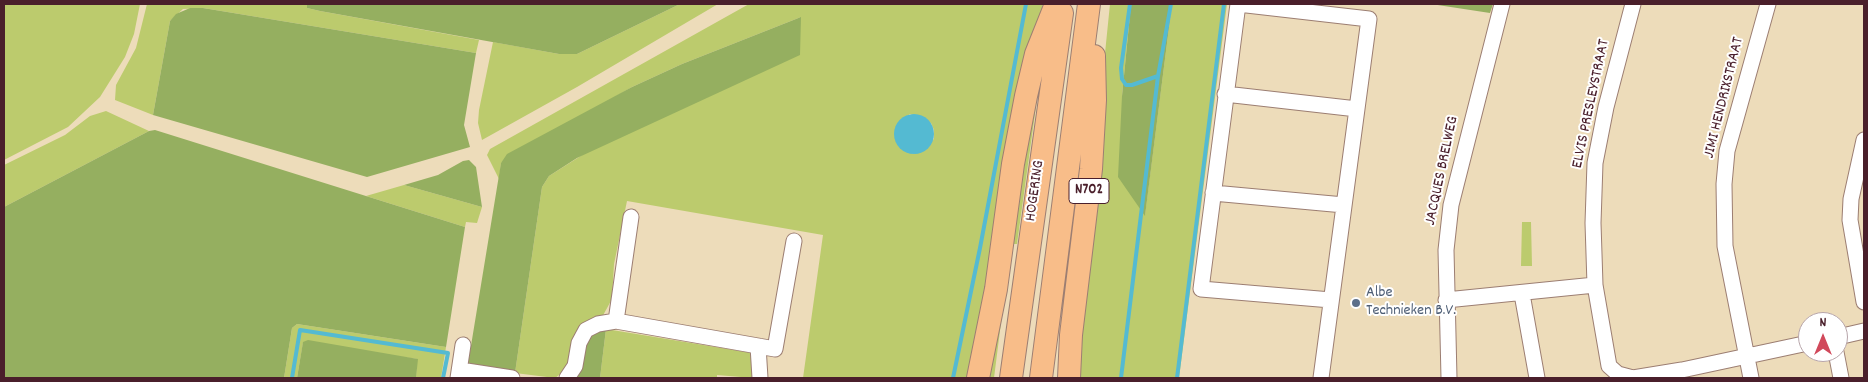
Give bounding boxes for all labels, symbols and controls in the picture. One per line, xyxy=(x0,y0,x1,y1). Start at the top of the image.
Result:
street label: JIMI HENDRIXSTRAAT xyxy=(1701,36,1749,160)
street label: ELVIS PRESLEYSTRAAT xyxy=(1569,38,1615,170)
street label: JACQUES BRELWEG xyxy=(1422,115,1464,227)
street label: HOGERING xyxy=(1022,159,1050,223)
road number: N702 xyxy=(1069,178,1109,204)
place label: Albe Technieken B.V. xyxy=(1366,284,1456,322)
marker: Albe Technieken B.V. xyxy=(1350,297,1362,309)
north arrow xyxy=(1798,312,1848,362)
text: N xyxy=(1820,313,1826,333)

